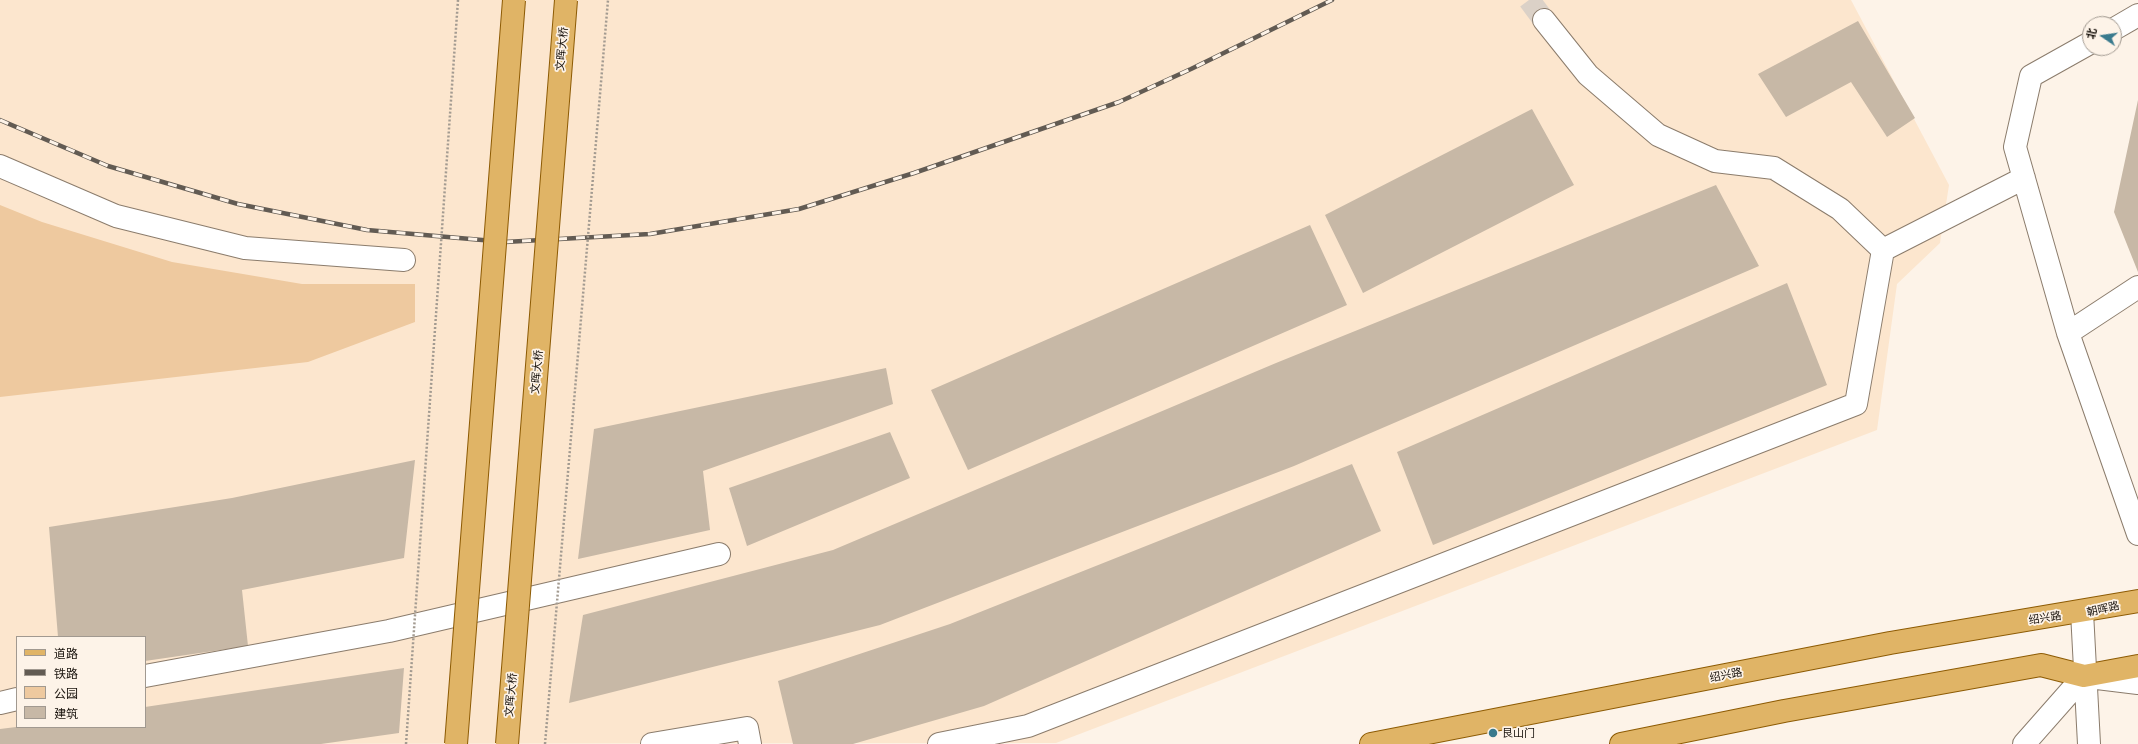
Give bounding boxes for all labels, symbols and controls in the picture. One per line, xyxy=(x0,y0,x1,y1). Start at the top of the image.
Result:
north arrow xyxy=(2082,16,2122,56)
street label: 文晖大桥 xyxy=(554,27,570,71)
text: 北 xyxy=(2083,27,2098,40)
street label: 文晖大桥 xyxy=(529,350,545,394)
street label: 朝晖路 xyxy=(2085,599,2121,619)
street label: 绍兴路 xyxy=(2028,609,2062,627)
legend xyxy=(16,636,146,728)
text: 道路 xyxy=(54,646,78,661)
street label: 绍兴路 xyxy=(1709,665,1743,685)
text: 铁路 xyxy=(54,666,78,681)
street label: 文晖大桥 xyxy=(503,673,519,717)
text: 公园 xyxy=(54,686,78,701)
text: 建筑 xyxy=(54,706,78,721)
place label: 艮山门 xyxy=(1502,726,1535,740)
marker: 艮山门 xyxy=(1487,727,1499,739)

